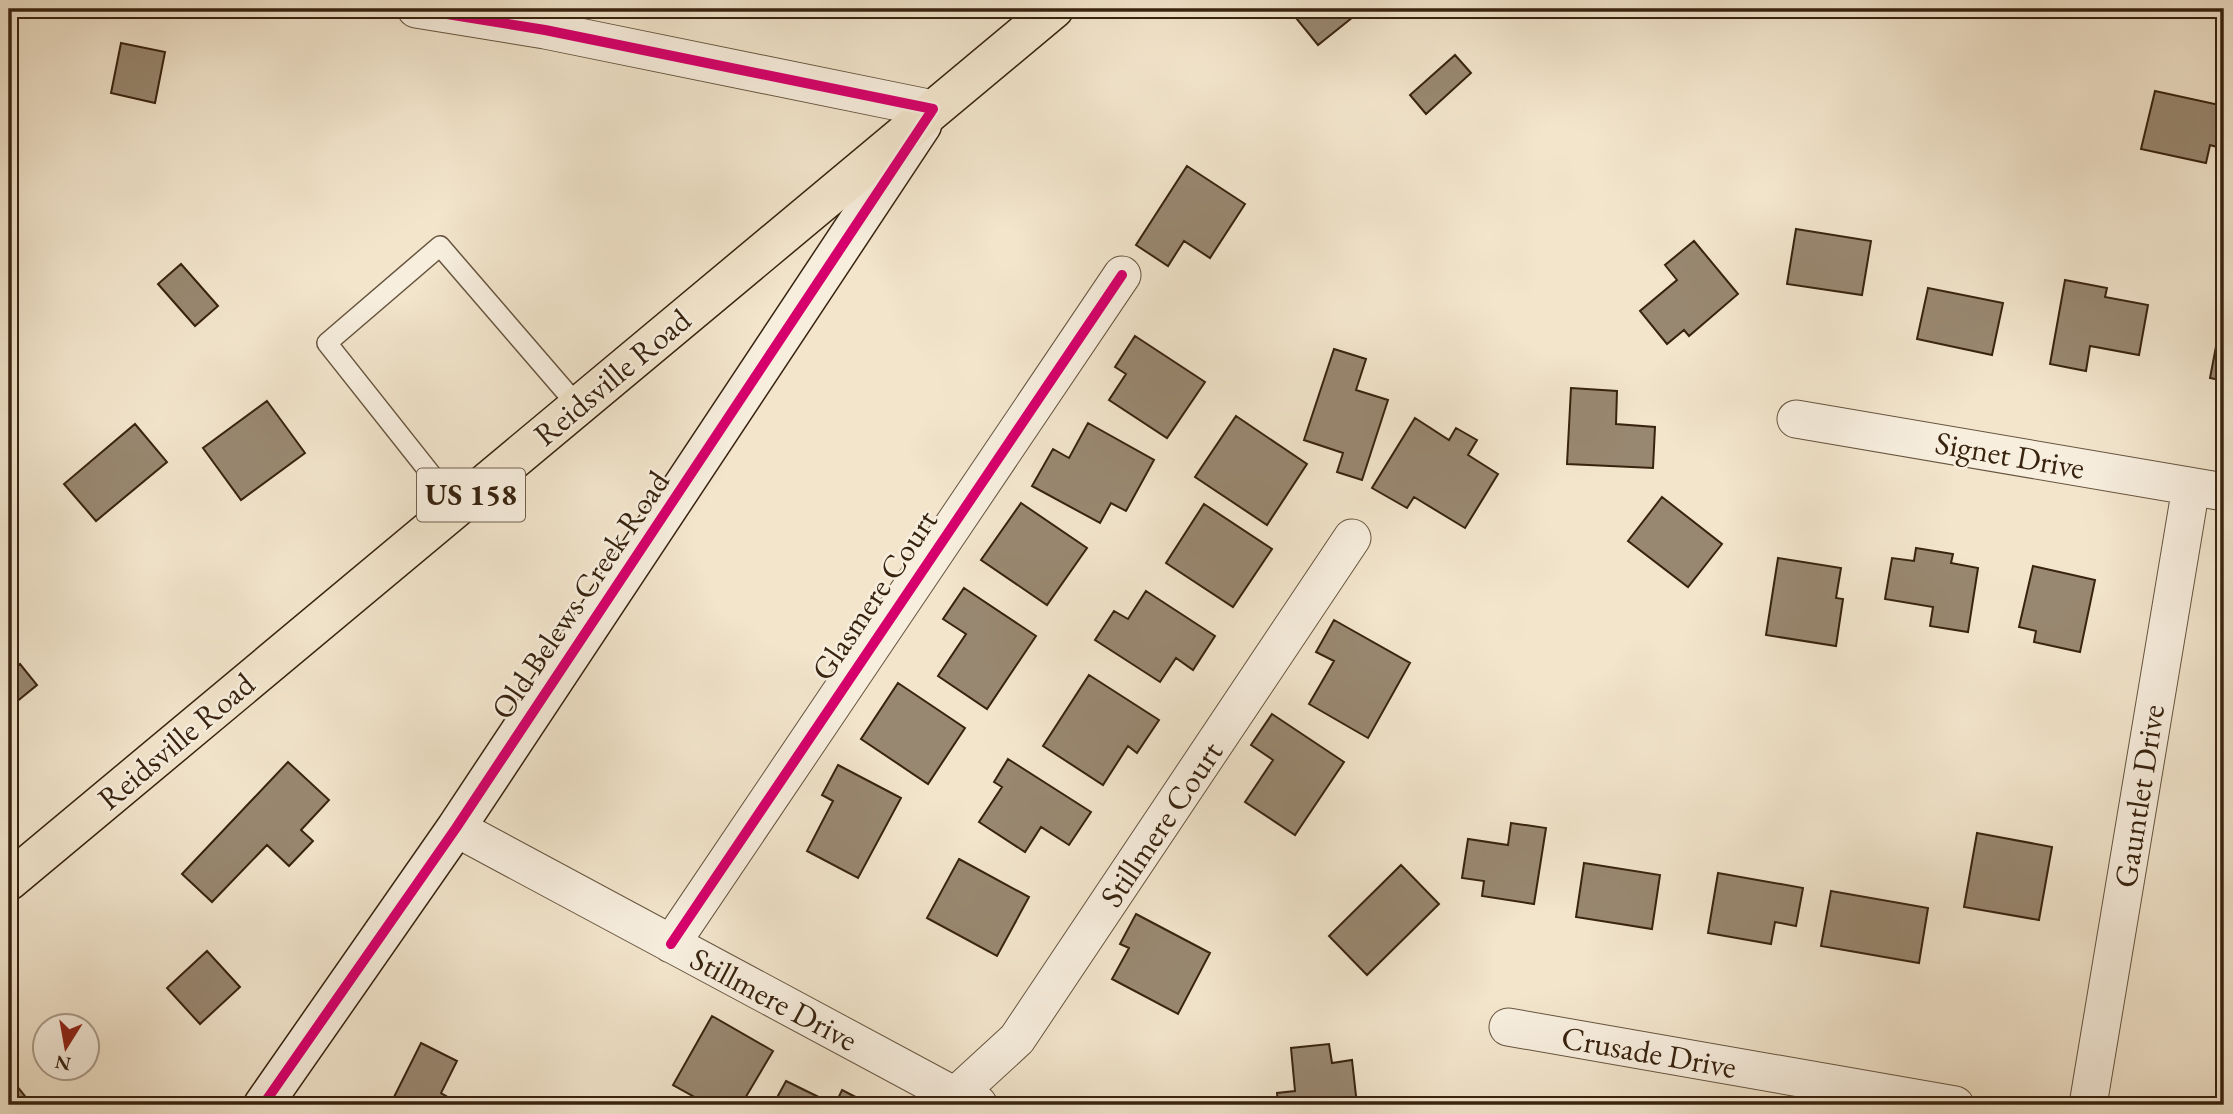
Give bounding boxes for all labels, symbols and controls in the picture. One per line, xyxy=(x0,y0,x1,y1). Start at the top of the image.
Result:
street label: Reidsville Road xyxy=(525,298,700,455)
street label: Signet Drive xyxy=(1932,421,2088,489)
street label: Old Belews Creek Road xyxy=(481,462,679,727)
road number: US 158 xyxy=(417,468,525,522)
street label: Glasmere Court xyxy=(801,502,947,688)
street label: Reidsville Road xyxy=(89,662,264,819)
street label: Gauntlet Drive xyxy=(2104,701,2174,891)
street label: Stillmere Court xyxy=(1090,733,1232,915)
street label: Stillmere Drive xyxy=(683,937,865,1061)
north arrow xyxy=(32,1012,102,1082)
street label: Crusade Drive xyxy=(1558,1016,1740,1088)
text: N xyxy=(52,1049,73,1077)

